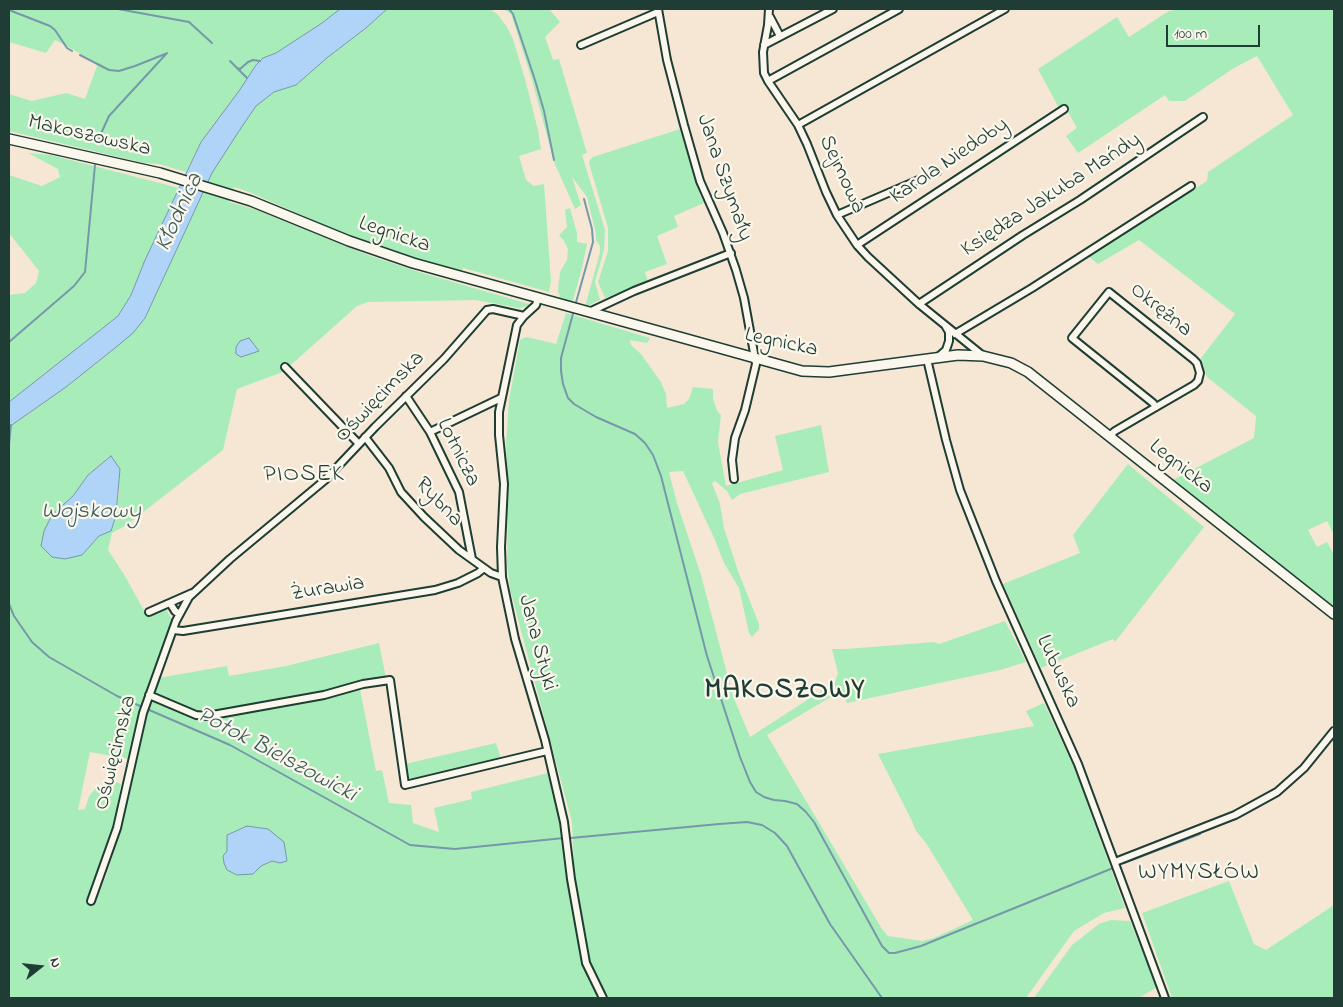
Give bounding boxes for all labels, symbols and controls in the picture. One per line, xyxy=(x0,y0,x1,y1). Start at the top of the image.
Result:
scale bar xyxy=(1168,15,1262,47)
text: 100 m xyxy=(1174,23,1207,45)
street label: Makoszowska xyxy=(25,110,153,164)
street label: Jana Szymały xyxy=(689,111,757,245)
street label: Karola Niedoby xyxy=(886,113,1014,211)
street label: Księdza Jakuba Mańdy xyxy=(957,128,1147,264)
street label: Sejmowa xyxy=(811,132,871,218)
water label: Kłodnica xyxy=(150,169,212,257)
street label: Legnicka xyxy=(355,211,433,261)
street label: Okrężna xyxy=(1123,278,1197,344)
street label: Legnicka xyxy=(742,323,820,365)
street label: Oświęcimska xyxy=(331,347,431,449)
street label: Lotnicza xyxy=(429,415,485,491)
street label: Legnicka xyxy=(1143,435,1217,501)
district label: PIOSEK xyxy=(263,462,345,490)
street label: Rybna xyxy=(408,473,468,533)
water label: Wojskowy xyxy=(41,499,141,527)
street label: Żurawia xyxy=(289,571,367,609)
street label: Jana Styki xyxy=(511,592,561,694)
street label: Lubuska xyxy=(1029,631,1085,713)
district label: MAKOSZOWY xyxy=(703,675,867,709)
street label: Oświęcimska xyxy=(90,693,144,813)
water label: Potok Bielszowicki xyxy=(191,702,361,810)
district label: WYMYSŁÓW xyxy=(1137,860,1261,888)
north arrow xyxy=(15,942,65,992)
text: N xyxy=(44,955,66,970)

